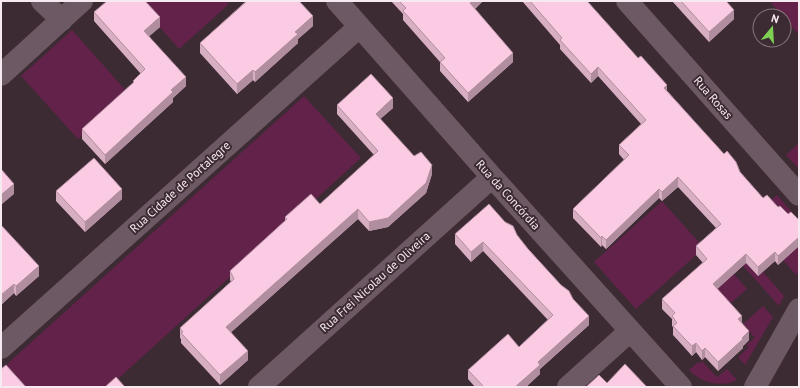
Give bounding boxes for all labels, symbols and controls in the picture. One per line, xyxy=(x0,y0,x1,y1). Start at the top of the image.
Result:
north arrow xyxy=(752,8,792,48)
text: N xyxy=(769,11,781,26)
street label: Rua Rosas xyxy=(691,73,736,122)
street label: Rua Cidade de Portalegre xyxy=(126,138,233,236)
street label: Rua da Concórdia xyxy=(473,157,544,233)
street label: Rua Frei Nicolau de Oliveira xyxy=(316,228,433,335)

